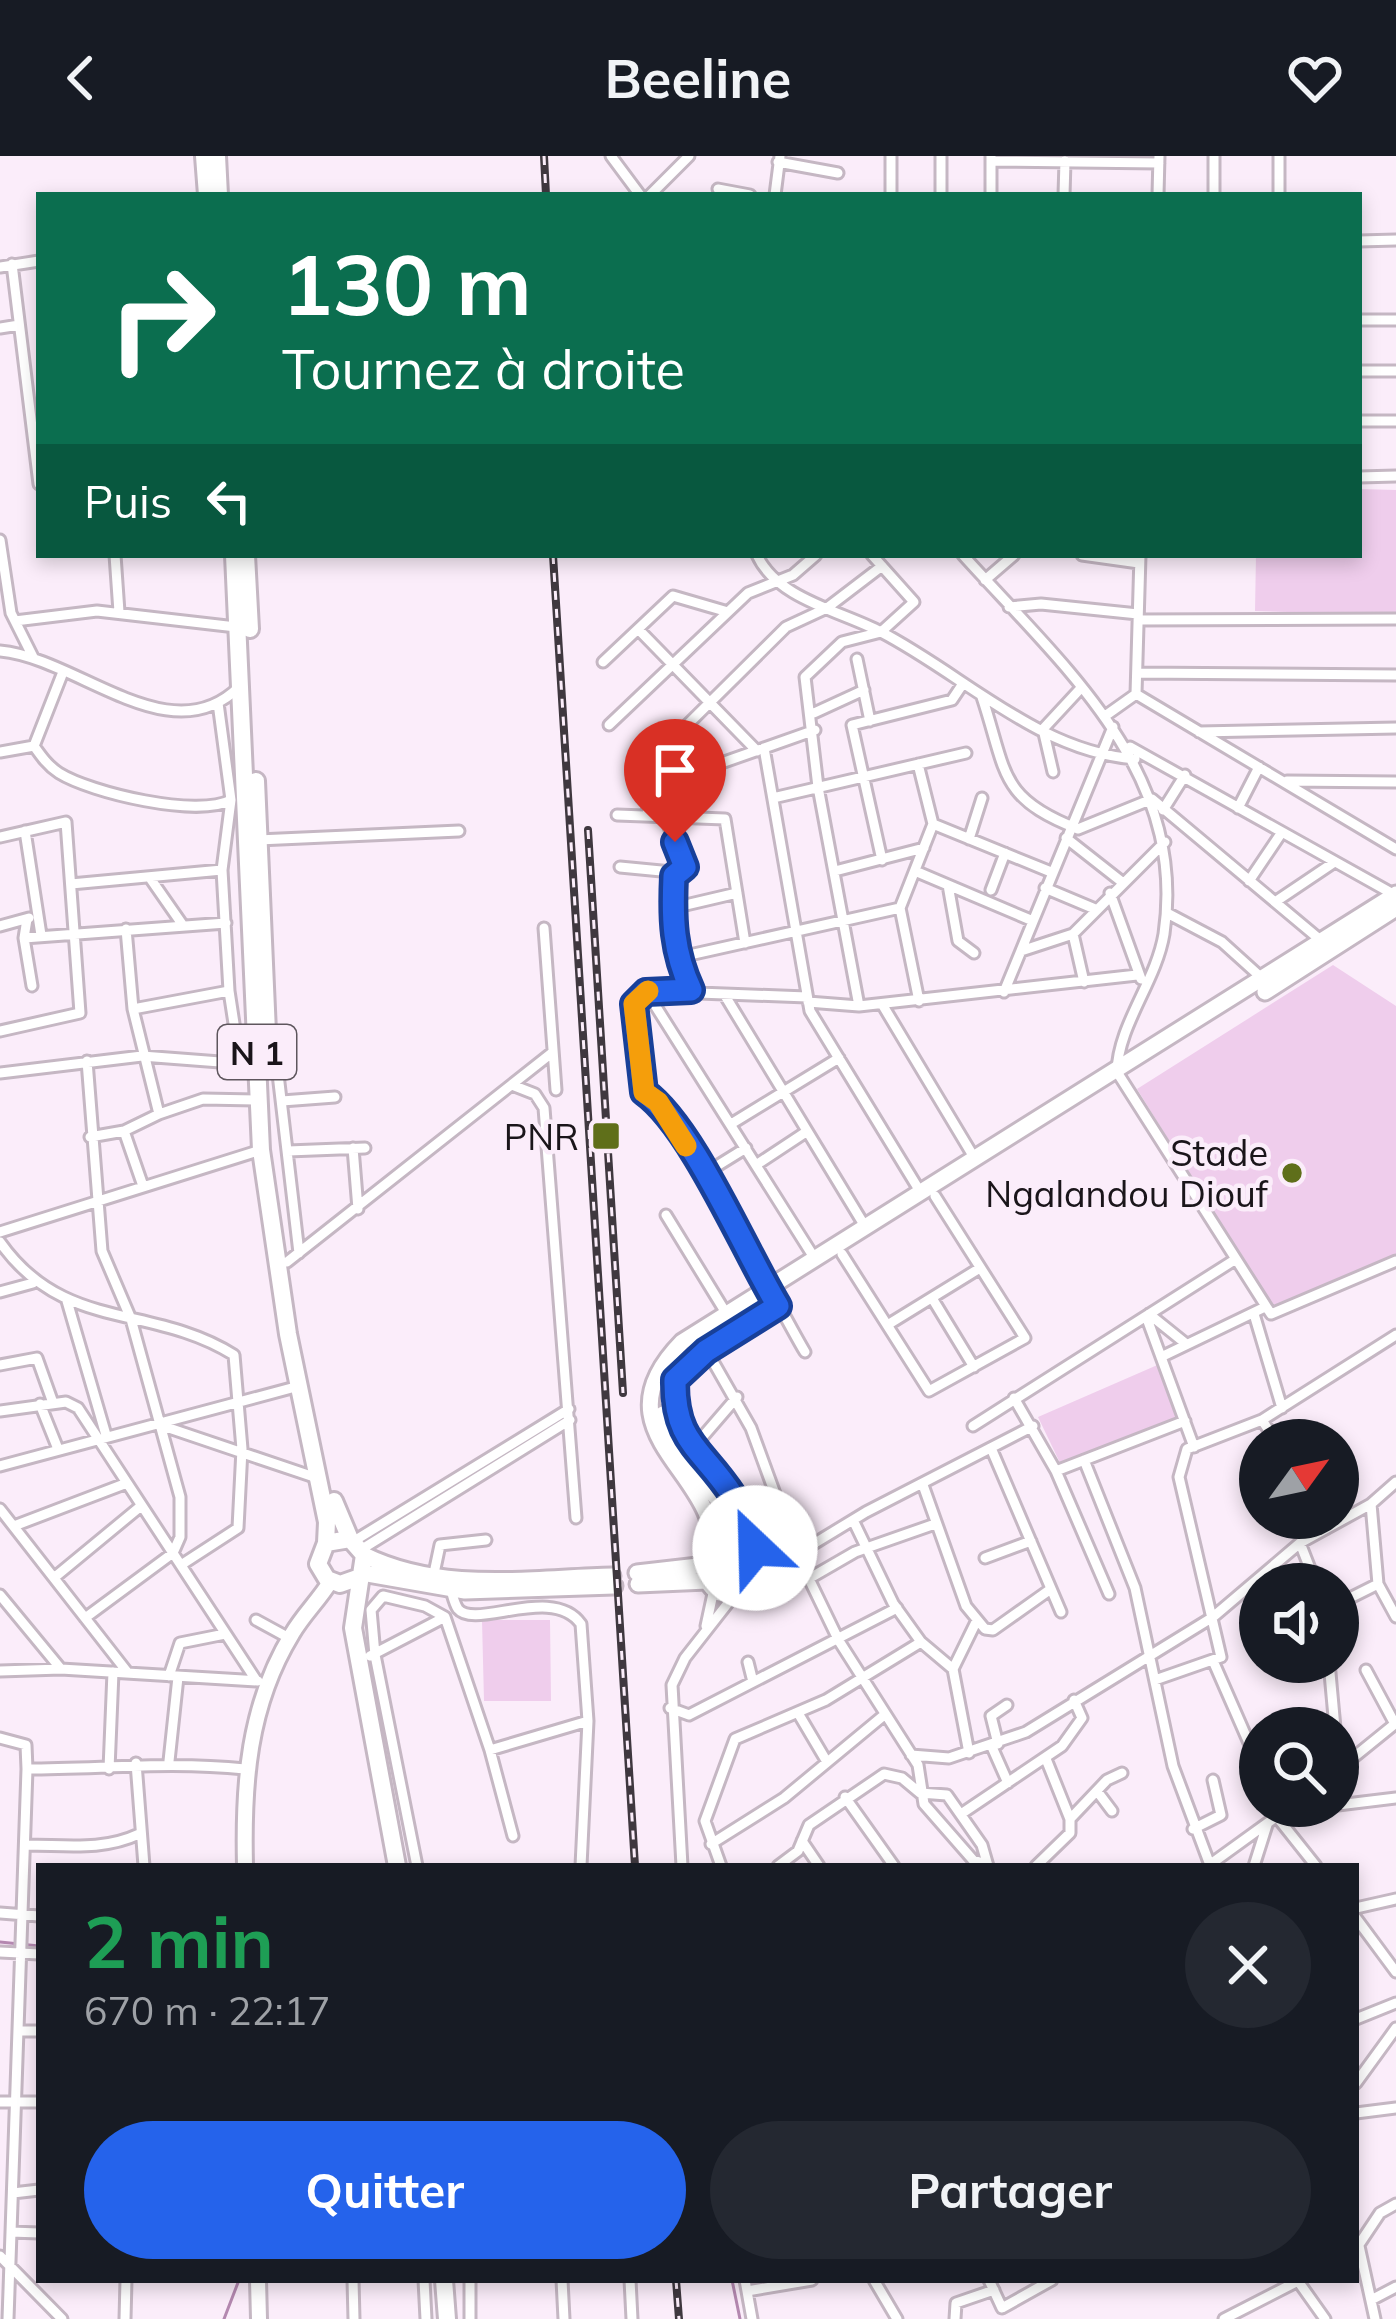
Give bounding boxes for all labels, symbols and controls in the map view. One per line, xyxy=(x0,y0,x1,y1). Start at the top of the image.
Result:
text: Beeline xyxy=(605,44,791,112)
icon: back xyxy=(48,45,114,111)
icon: heart xyxy=(1282,45,1348,111)
text: 130 m xyxy=(282,231,532,336)
icon: right xyxy=(84,240,240,396)
text: Tournez à droite xyxy=(282,335,685,403)
icon: left xyxy=(196,468,262,534)
text: Puis xyxy=(84,473,172,529)
pin xyxy=(624,719,726,842)
icon: arrive xyxy=(642,737,708,803)
road number: N 1 xyxy=(218,1025,296,1079)
place label: PNR xyxy=(504,1114,579,1159)
marker: PNR xyxy=(590,1120,622,1152)
place label: Stade Ngalandou Diouf xyxy=(985,1130,1269,1216)
marker: Stade Ngalandou Diouf xyxy=(1279,1160,1305,1186)
north arrow xyxy=(1239,1419,1359,1539)
map controls xyxy=(1239,1419,1359,1827)
position arrow xyxy=(692,1485,818,1611)
button: sound xyxy=(1239,1563,1359,1683)
button: search xyxy=(1239,1707,1359,1827)
text: 2 min xyxy=(84,1896,274,1986)
button: close xyxy=(1185,1902,1311,2028)
text: 670 m · 22:17 xyxy=(84,1986,330,2035)
button: Quitter xyxy=(84,2121,686,2259)
button: Partager xyxy=(710,2121,1311,2259)

